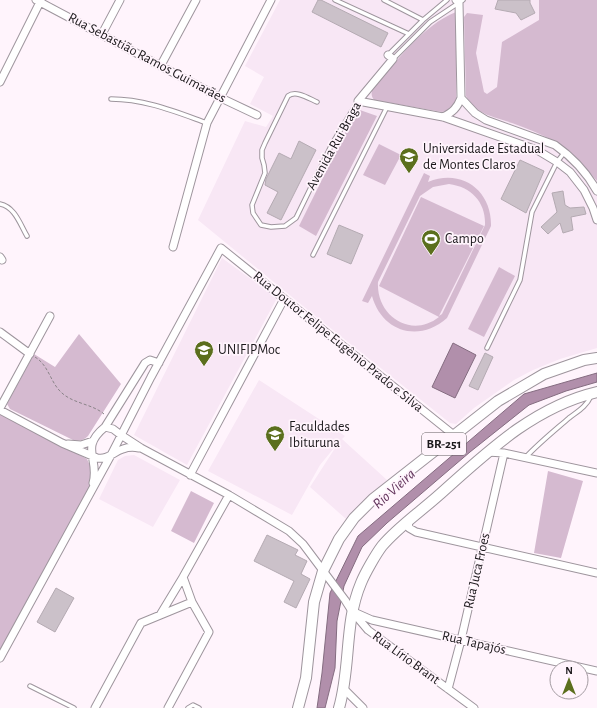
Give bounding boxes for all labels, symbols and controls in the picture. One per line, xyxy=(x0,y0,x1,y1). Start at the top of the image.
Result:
street label: Rua Sebastião Ramos Guimarães xyxy=(66,10,228,106)
street label: Avenida Rui Braga xyxy=(304,99,364,192)
place label: Universidade Estadual de Montes Claros xyxy=(423,142,544,172)
school or university icon: Universidade Estadual de Montes Claros xyxy=(398,146,420,174)
sports icon: Campo xyxy=(420,228,442,256)
place label: Campo xyxy=(445,232,484,246)
street label: Rua Doutor Felipe Eugênio Prado e Silva xyxy=(250,269,426,415)
school or university icon: UNIFIPMoc xyxy=(193,339,215,367)
place label: UNIFIPMoc xyxy=(218,343,281,357)
place label: Faculdades Ibituruna xyxy=(289,420,350,450)
school or university icon: Faculdades Ibituruna xyxy=(264,424,286,452)
road number: BR-251 xyxy=(422,433,466,455)
water label: Rio Vieira xyxy=(370,466,418,512)
street label: Rua Juca Froes xyxy=(461,532,493,610)
street label: Rua Lírio Brant xyxy=(370,629,443,687)
street label: Rua Tapajós xyxy=(441,629,507,657)
north arrow xyxy=(549,660,589,700)
text: N xyxy=(565,665,573,676)

